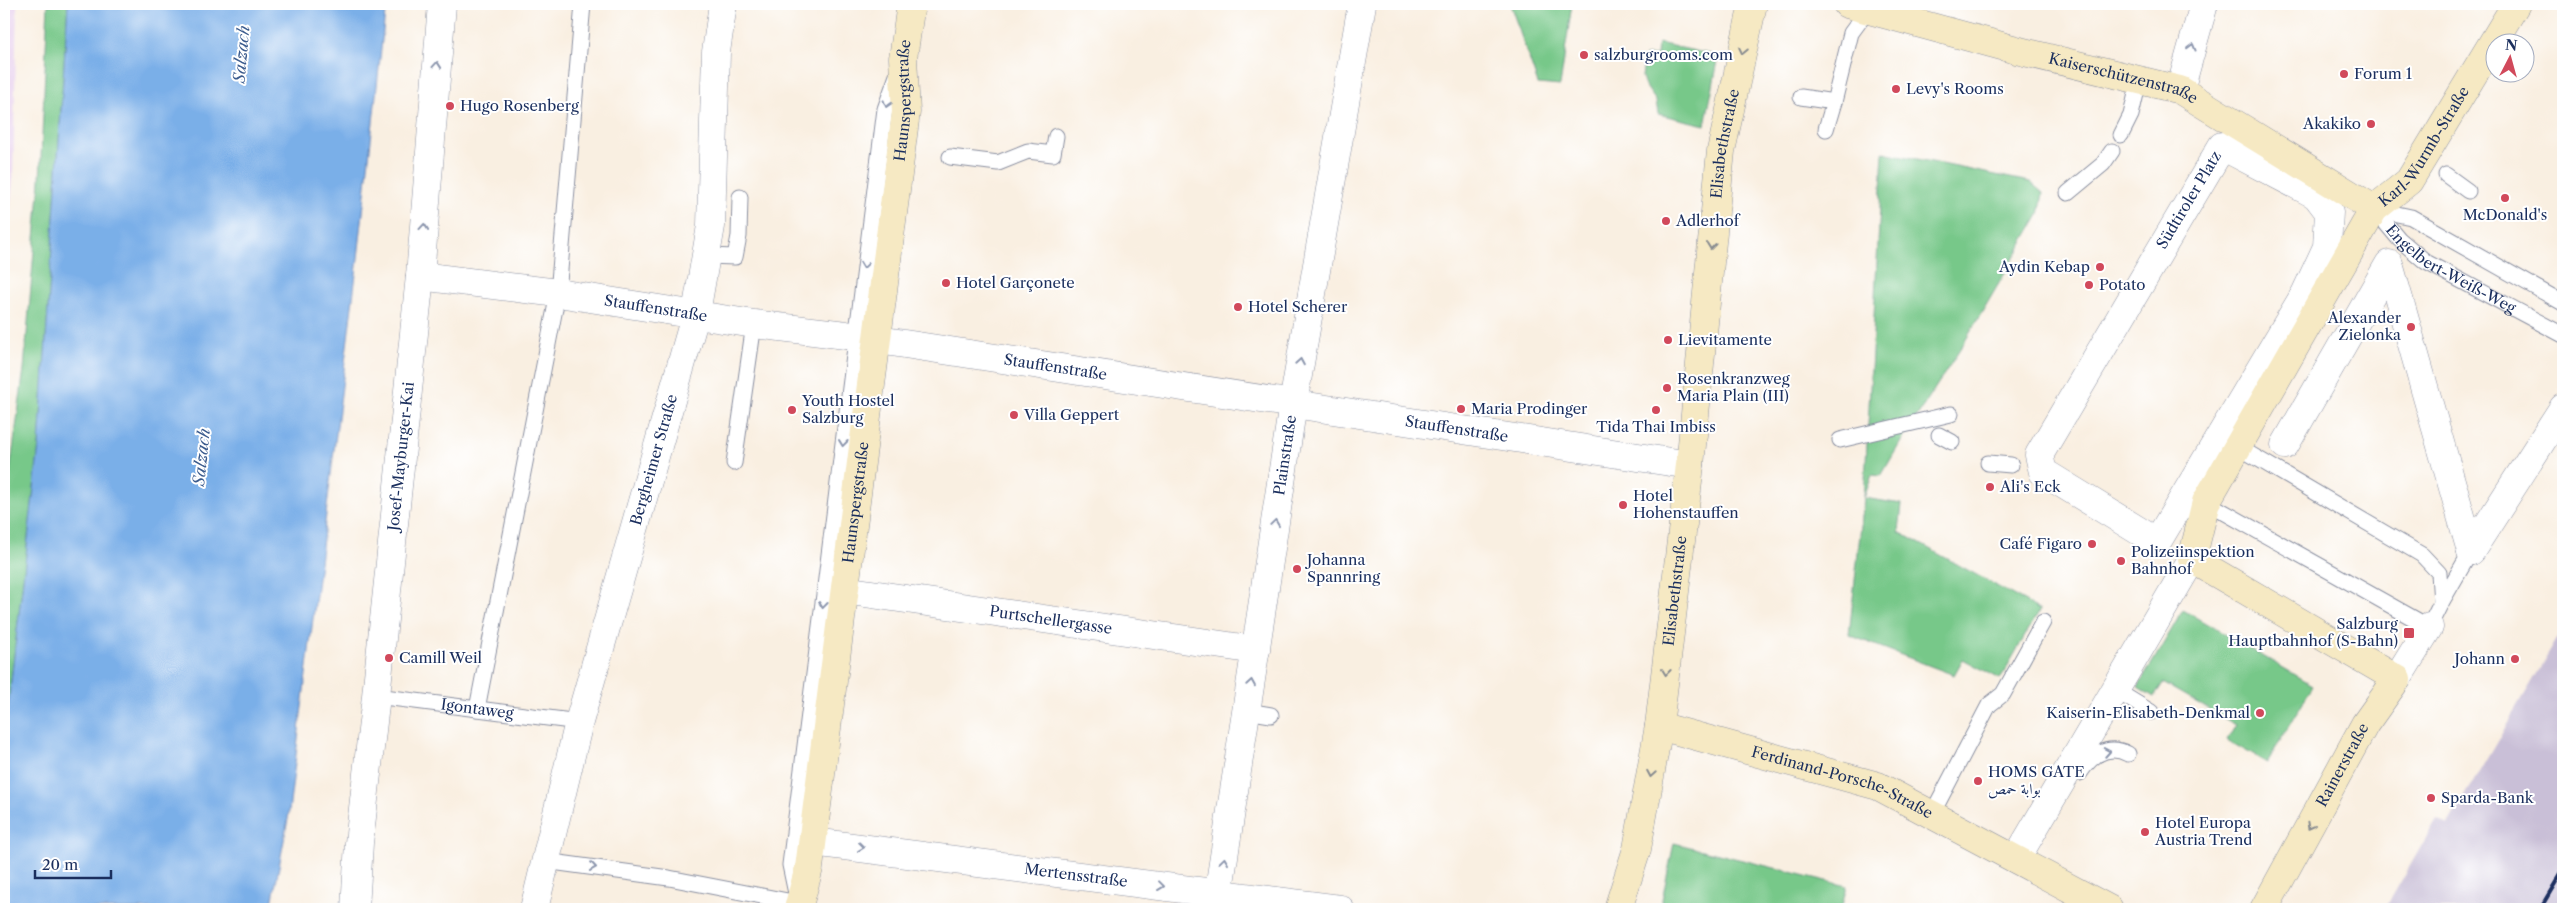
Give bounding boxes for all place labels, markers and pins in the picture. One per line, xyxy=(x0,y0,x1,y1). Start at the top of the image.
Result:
place label: salzburgrooms.com xyxy=(1594,45,1733,64)
marker: salzburgrooms.com xyxy=(1578,49,1590,61)
place label: Forum 1 xyxy=(2354,64,2413,83)
marker: Forum 1 xyxy=(2338,68,2350,80)
place label: Levy's Rooms xyxy=(1906,79,2004,98)
marker: Levy's Rooms xyxy=(1890,83,1902,95)
place label: Hugo Rosenberg xyxy=(460,96,579,115)
marker: Hugo Rosenberg xyxy=(444,100,456,112)
place label: Akakiko xyxy=(2302,114,2361,133)
marker: Akakiko xyxy=(2365,118,2377,130)
marker: McDonald's xyxy=(2499,192,2511,204)
place label: McDonald's xyxy=(2463,205,2547,224)
place label: Adlerhof xyxy=(1675,211,1741,230)
marker: Adlerhof xyxy=(1660,215,1672,227)
place label: Aydin Kebap xyxy=(1998,257,2090,276)
marker: Aydin Kebap xyxy=(2094,261,2106,273)
place label: Hotel Garçonete xyxy=(956,273,1075,292)
place label: Potato xyxy=(2099,275,2145,294)
marker: Hotel Garçonete xyxy=(940,277,952,289)
marker: Potato xyxy=(2083,279,2095,291)
place label: Hotel Scherer xyxy=(1248,297,1348,316)
marker: Hotel Scherer xyxy=(1232,301,1244,313)
place label: Alexander Zielonka xyxy=(2327,308,2402,344)
marker: Alexander Zielonka xyxy=(2405,321,2417,333)
place label: Lievitamente xyxy=(1678,330,1772,349)
marker: Lievitamente xyxy=(1662,334,1674,346)
place label: Rosenkranzweg Maria Plain (III) xyxy=(1677,369,1790,405)
marker: Rosenkranzweg Maria Plain (III) xyxy=(1661,382,1673,394)
place label: Youth Hostel Salzburg xyxy=(801,391,895,427)
place label: Maria Prodinger xyxy=(1471,399,1588,418)
marker: Maria Prodinger xyxy=(1455,403,1467,415)
marker: Youth Hostel Salzburg xyxy=(786,404,798,416)
marker: Tida Thai Imbiss xyxy=(1650,404,1662,416)
place label: Villa Geppert xyxy=(1023,405,1120,424)
marker: Villa Geppert xyxy=(1008,409,1020,421)
place label: Tida Thai Imbiss xyxy=(1596,417,1716,436)
place label: Ali's Eck xyxy=(1999,477,2062,496)
marker: Ali's Eck xyxy=(1984,481,1996,493)
place label: Hotel Hohenstauffen xyxy=(1633,486,1739,522)
marker: Hotel Hohenstauffen xyxy=(1617,499,1629,511)
place label: Café Figaro xyxy=(2000,534,2082,553)
marker: Café Figaro xyxy=(2086,538,2098,550)
place label: Polizeiinspektion Bahnhof xyxy=(2131,542,2255,578)
place label: Johanna Spannring xyxy=(1305,550,1380,586)
marker: Polizeiinspektion Bahnhof xyxy=(2115,555,2127,567)
marker: Johanna Spannring xyxy=(1291,563,1303,575)
place label: Salzburg Hauptbahnhof (S-Bahn) xyxy=(2228,614,2398,650)
marker: Salzburg Hauptbahnhof (S-Bahn) xyxy=(2402,626,2416,640)
place label: Camill Weil xyxy=(399,648,482,667)
place label: Johann xyxy=(2453,649,2506,668)
marker: Camill Weil xyxy=(383,652,395,664)
marker: Johann xyxy=(2509,653,2521,665)
place label: Kaiserin-Elisabeth-Denkmal xyxy=(2046,703,2251,722)
marker: Kaiserin-Elisabeth-Denkmal xyxy=(2254,707,2266,719)
place label: HOMS GATE بوابة حمص xyxy=(1988,762,2085,799)
marker: HOMS GATE بوابة حمص xyxy=(1972,775,1984,787)
place label: Sparda-Bank xyxy=(2441,788,2535,807)
marker: Sparda-Bank xyxy=(2425,792,2437,804)
place label: Hotel Europa Austria Trend xyxy=(2154,813,2252,849)
marker: Hotel Europa Austria Trend xyxy=(2139,826,2151,838)

